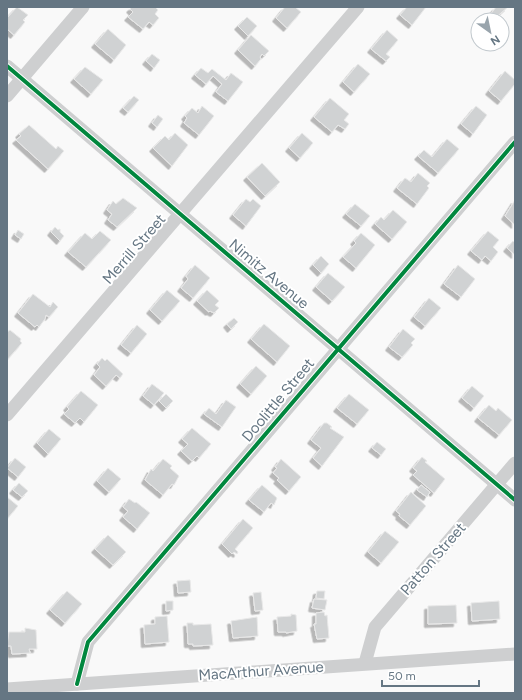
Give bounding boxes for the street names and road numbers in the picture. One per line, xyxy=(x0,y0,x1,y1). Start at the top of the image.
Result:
street label: Merrill Street xyxy=(99,210,169,288)
street label: Nimitz Avenue xyxy=(225,235,313,313)
street label: Doolittle Street xyxy=(238,355,318,445)
street label: Patton Street xyxy=(397,519,470,599)
street label: MacArthur Avenue xyxy=(198,658,324,684)

